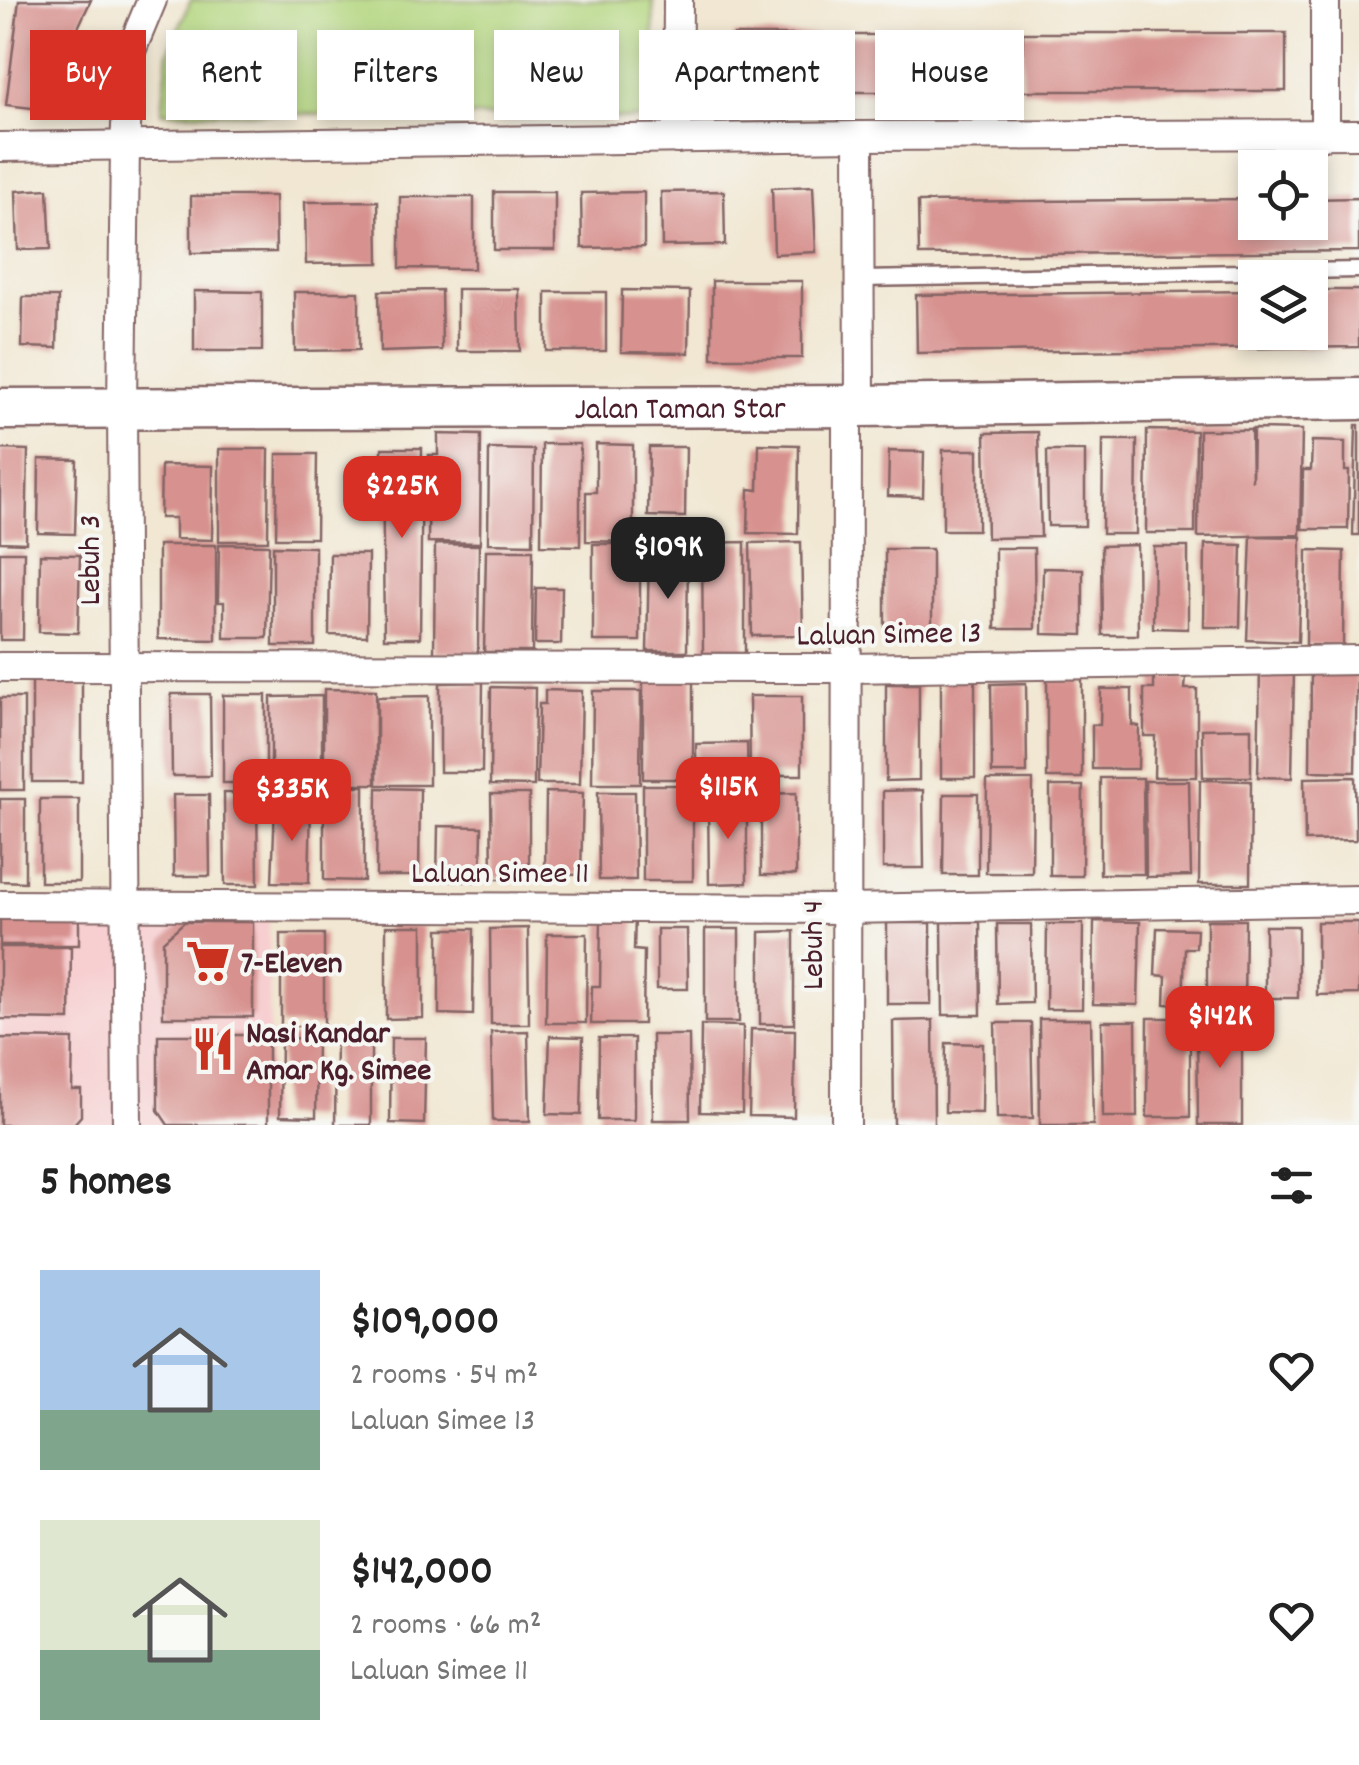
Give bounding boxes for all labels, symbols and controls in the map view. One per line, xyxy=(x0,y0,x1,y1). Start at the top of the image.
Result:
chip: Buy xyxy=(30,30,146,120)
chip: Rent xyxy=(166,30,297,120)
chip: Filters xyxy=(317,30,474,120)
chip: New xyxy=(494,30,619,120)
chip: Apartment xyxy=(639,30,855,120)
chip: House xyxy=(875,30,1024,120)
map controls xyxy=(1238,150,1328,350)
button: locate xyxy=(1238,150,1328,240)
button: layers xyxy=(1238,260,1328,350)
street label: Jalan Taman Star xyxy=(574,388,786,435)
pin: $225K xyxy=(332,456,472,541)
text: $225K xyxy=(365,465,439,511)
street label: Lebuh 3 xyxy=(70,514,116,606)
pin: $109K xyxy=(598,517,738,602)
text: $109K xyxy=(633,526,703,572)
street label: Laluan Simee 13 xyxy=(796,612,982,662)
pin: $115K xyxy=(658,757,798,842)
pin: $335K xyxy=(222,759,362,844)
text: $115K xyxy=(698,766,758,812)
text: $335K xyxy=(255,768,329,814)
street label: Laluan Simee 11 xyxy=(411,853,589,899)
street label: Lebuh 4 xyxy=(793,900,839,990)
supermarket icon: 7-Eleven xyxy=(184,937,232,985)
place label: 7-Eleven xyxy=(241,943,343,989)
pin: $142K xyxy=(1150,986,1290,1071)
text: $142K xyxy=(1187,995,1253,1041)
place label: Nasi Kandar Amar Kg. Simee xyxy=(246,1013,431,1096)
restaurant icon: Nasi Kandar Amar Kg. Simee xyxy=(189,1025,237,1073)
text: 5 homes xyxy=(40,1155,172,1215)
icon: filters xyxy=(1264,1158,1319,1213)
text: $109,000 xyxy=(350,1294,499,1354)
icon: home xyxy=(120,1310,240,1430)
icon: heart xyxy=(1264,1343,1319,1398)
text: 2 rooms · 54 m² xyxy=(350,1354,538,1400)
text: Laluan Simee 13 xyxy=(350,1400,535,1446)
text: $142,000 xyxy=(350,1544,493,1604)
icon: home xyxy=(120,1560,240,1680)
icon: heart xyxy=(1264,1593,1319,1648)
text: 2 rooms · 66 m² xyxy=(350,1604,541,1650)
text: Laluan Simee 11 xyxy=(350,1650,528,1696)

